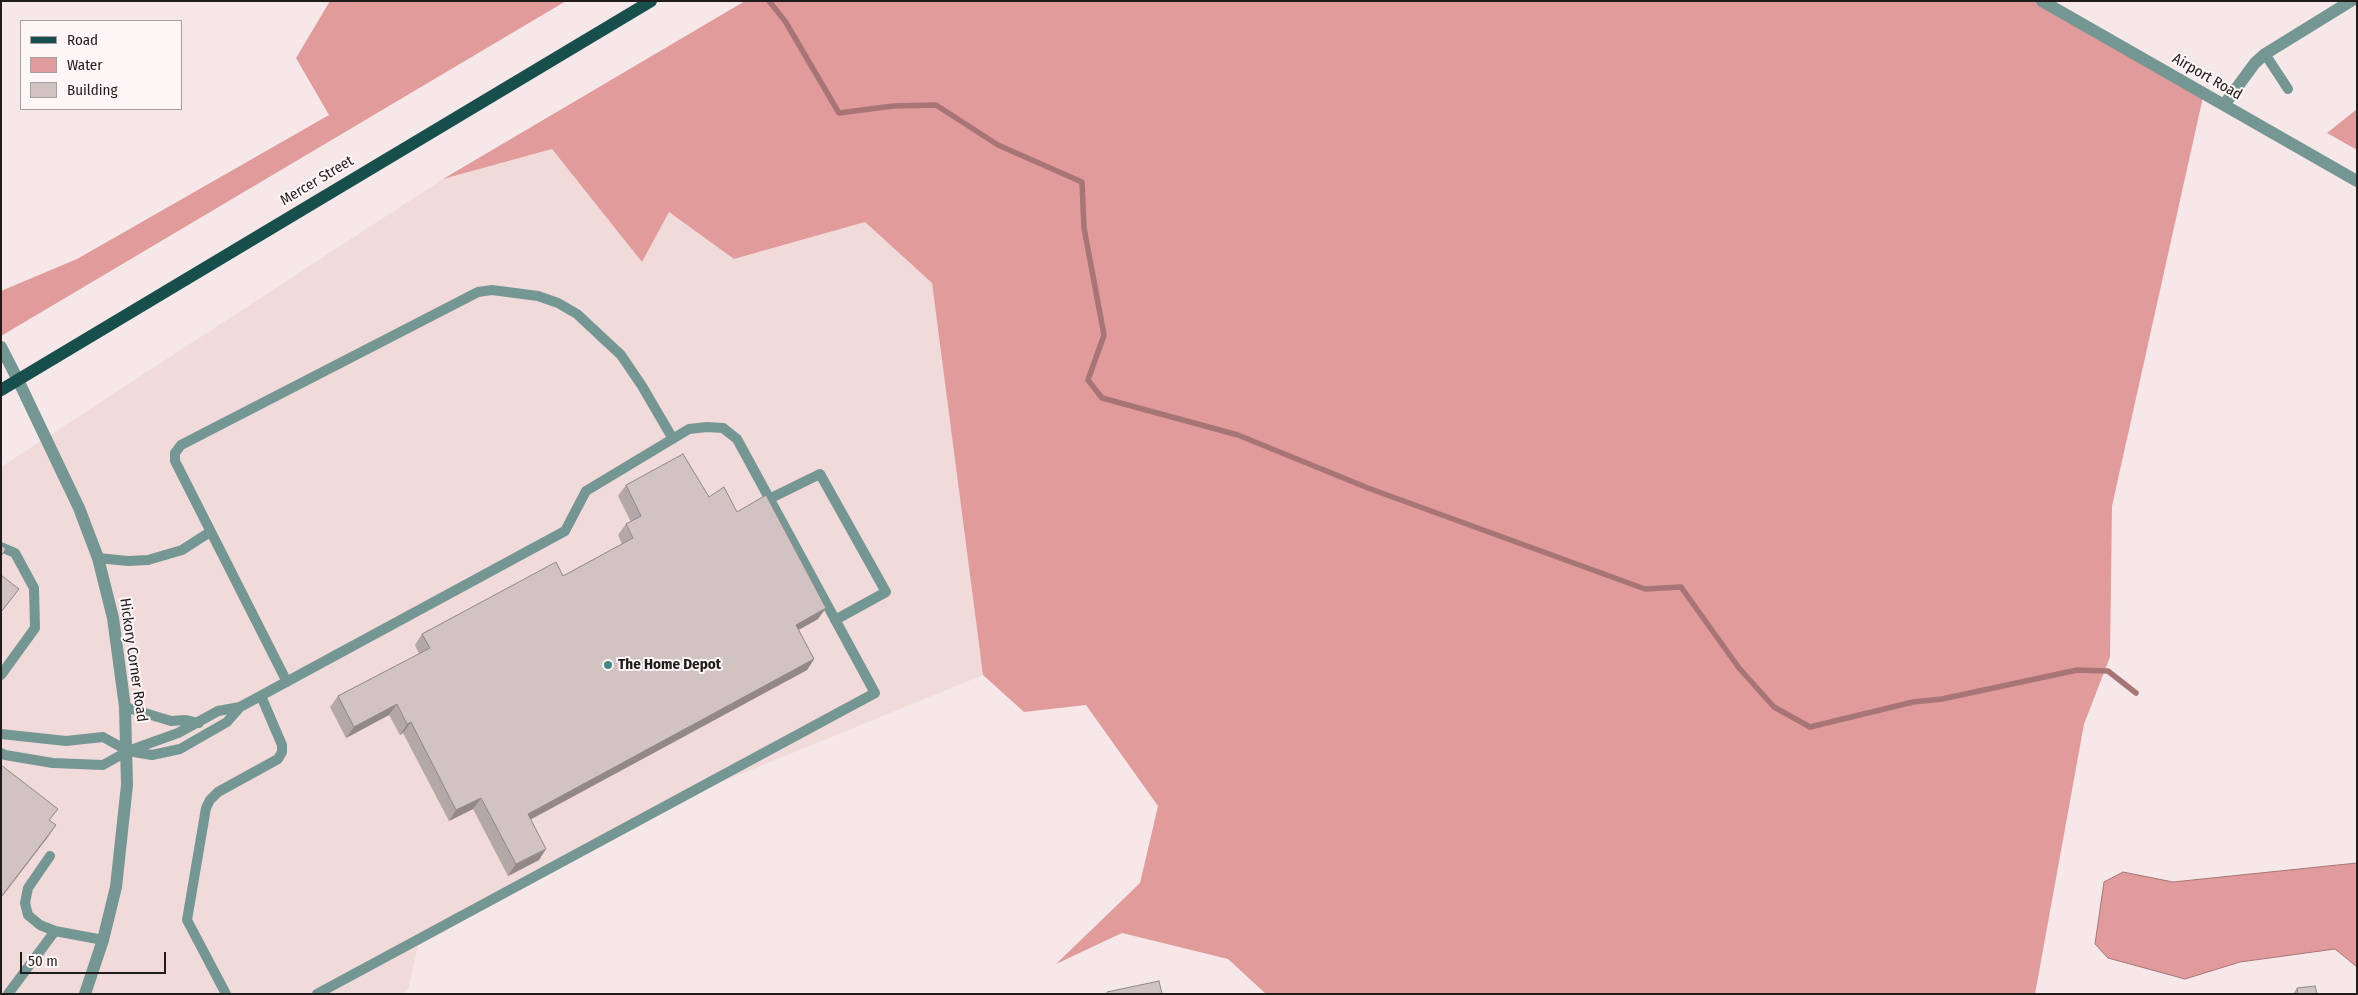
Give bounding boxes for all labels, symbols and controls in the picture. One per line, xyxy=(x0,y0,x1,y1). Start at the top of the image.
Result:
legend xyxy=(20,20,182,110)
text: Road xyxy=(67,31,98,49)
street label: Airport Road xyxy=(2169,50,2245,104)
text: Water xyxy=(67,56,102,74)
text: Building xyxy=(67,81,118,99)
street label: Mercer Street xyxy=(277,152,357,210)
street label: Hickory Corner Road xyxy=(115,597,151,723)
place label: The Home Depot xyxy=(618,656,721,674)
marker: The Home Depot xyxy=(602,659,614,671)
scale bar xyxy=(22,942,169,974)
text: 50 m xyxy=(28,952,58,970)

